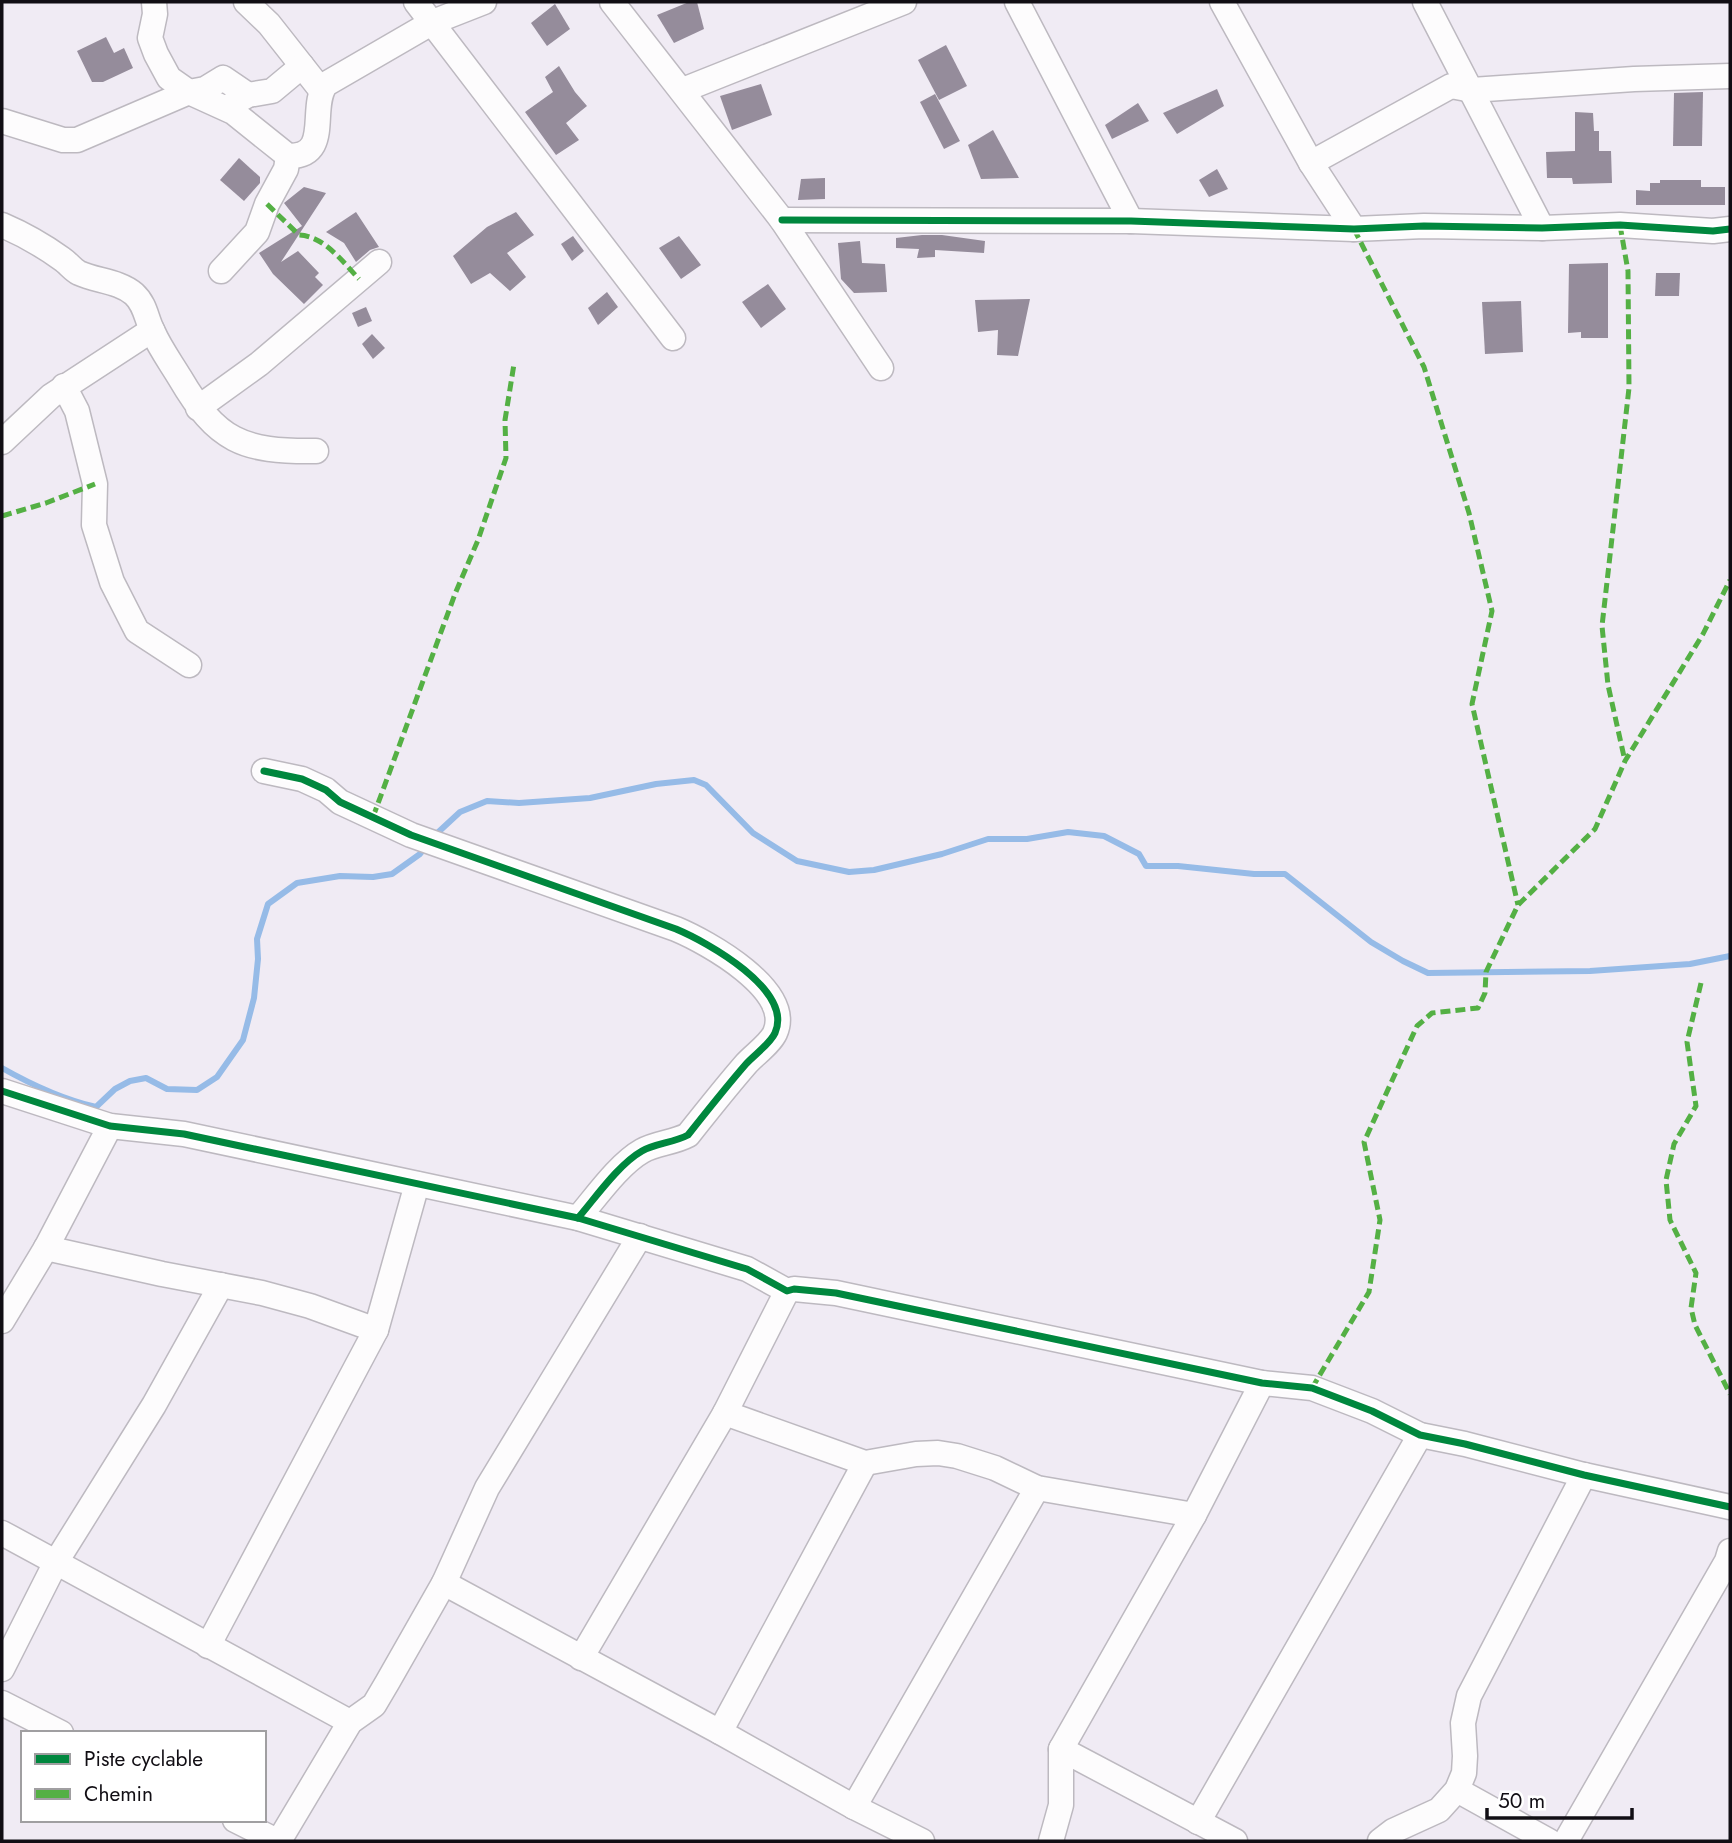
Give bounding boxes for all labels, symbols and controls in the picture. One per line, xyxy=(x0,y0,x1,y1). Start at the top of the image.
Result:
legend xyxy=(21,1731,266,1822)
text: Piste cyclable xyxy=(84,1744,203,1774)
scale bar xyxy=(1487,1776,1632,1820)
text: Chemin xyxy=(84,1779,153,1809)
text: 50 m xyxy=(1498,1786,1545,1816)

